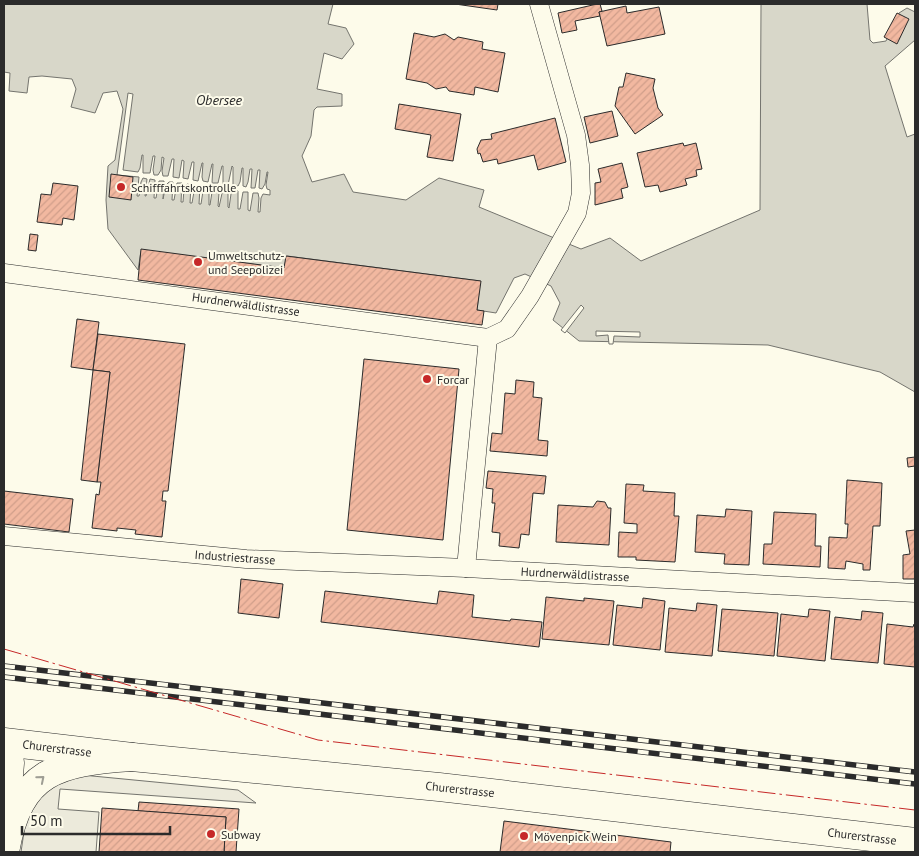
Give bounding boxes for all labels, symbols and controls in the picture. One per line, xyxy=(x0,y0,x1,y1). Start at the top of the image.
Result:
water label: Obersee xyxy=(196,91,243,109)
place label: Schifffahrtskontrolle xyxy=(131,180,236,195)
marker: Schifffahrtskontrolle xyxy=(115,181,127,193)
place label: Umweltschutz- und Seepolizei xyxy=(208,248,285,277)
marker: Umweltschutz- und Seepolizei xyxy=(192,256,204,268)
street label: Hurdnerwäldlistrasse xyxy=(191,289,301,319)
place label: Forcar xyxy=(437,372,469,387)
marker: Forcar xyxy=(421,373,433,385)
street label: Industriestrasse xyxy=(194,547,276,567)
street label: Hurdnerwäldlistrasse xyxy=(520,564,630,584)
street label: Churerstrasse xyxy=(22,736,92,760)
one-way arrow xyxy=(35,776,44,785)
street label: Churerstrasse xyxy=(425,778,495,800)
scale bar xyxy=(22,804,170,836)
text: 50 m xyxy=(30,811,63,830)
street label: Churerstrasse xyxy=(827,824,897,848)
place label: Subway xyxy=(221,827,261,842)
marker: Subway xyxy=(205,828,217,840)
place label: Mövenpick Wein xyxy=(534,829,617,844)
marker: Mövenpick Wein xyxy=(518,830,530,842)

